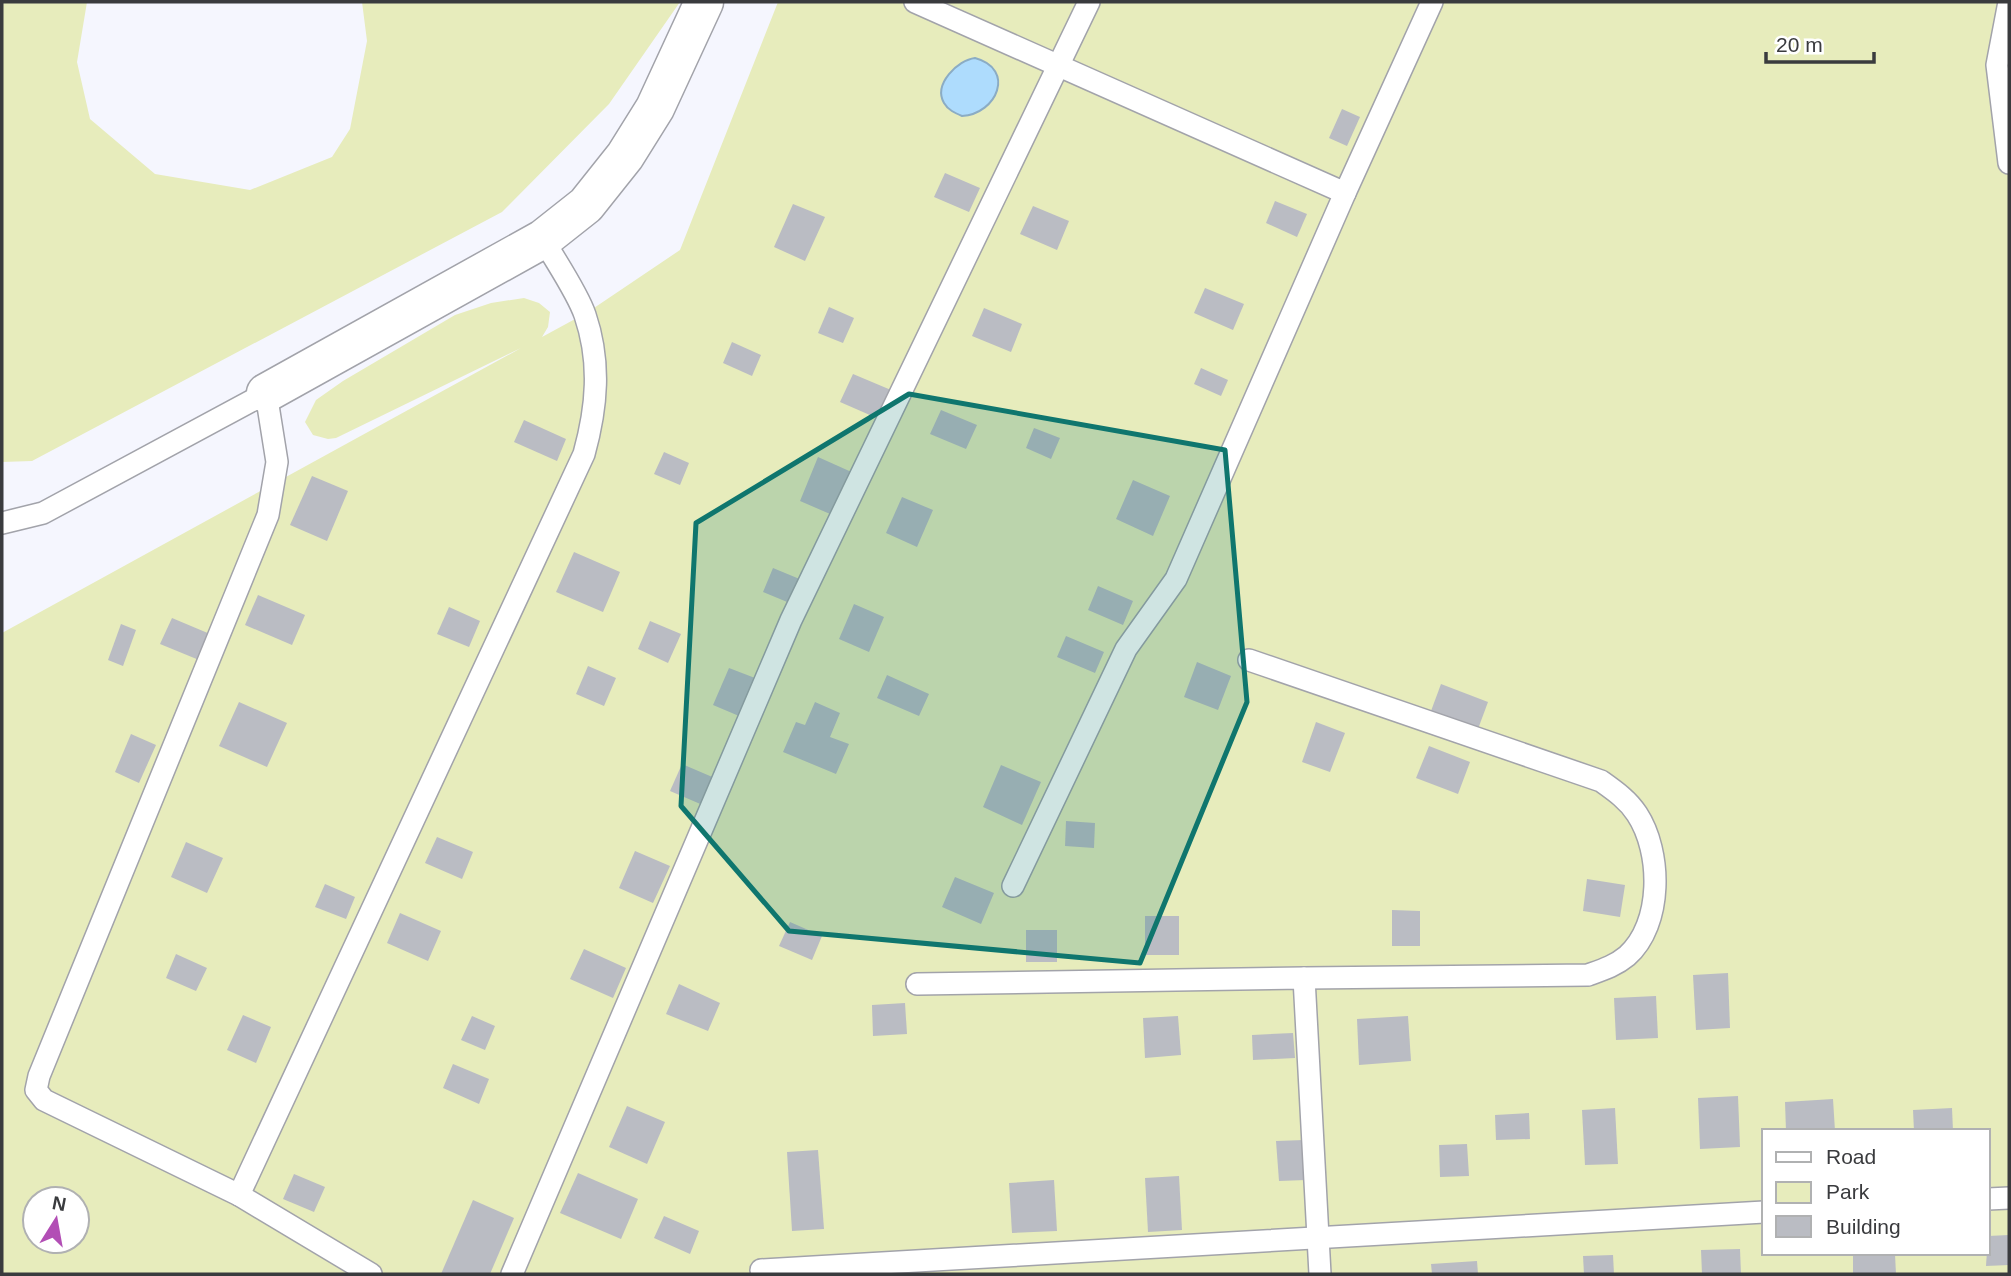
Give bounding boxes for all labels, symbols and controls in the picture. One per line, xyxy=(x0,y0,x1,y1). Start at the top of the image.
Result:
scale bar xyxy=(1766,21,1874,65)
text: 20 m xyxy=(1776,33,1823,56)
legend xyxy=(1762,1129,1990,1255)
text: Road xyxy=(1826,1145,1876,1168)
text: Park xyxy=(1826,1180,1870,1203)
north arrow xyxy=(21,1185,91,1255)
text: N xyxy=(50,1192,68,1215)
text: Building xyxy=(1826,1215,1901,1238)

